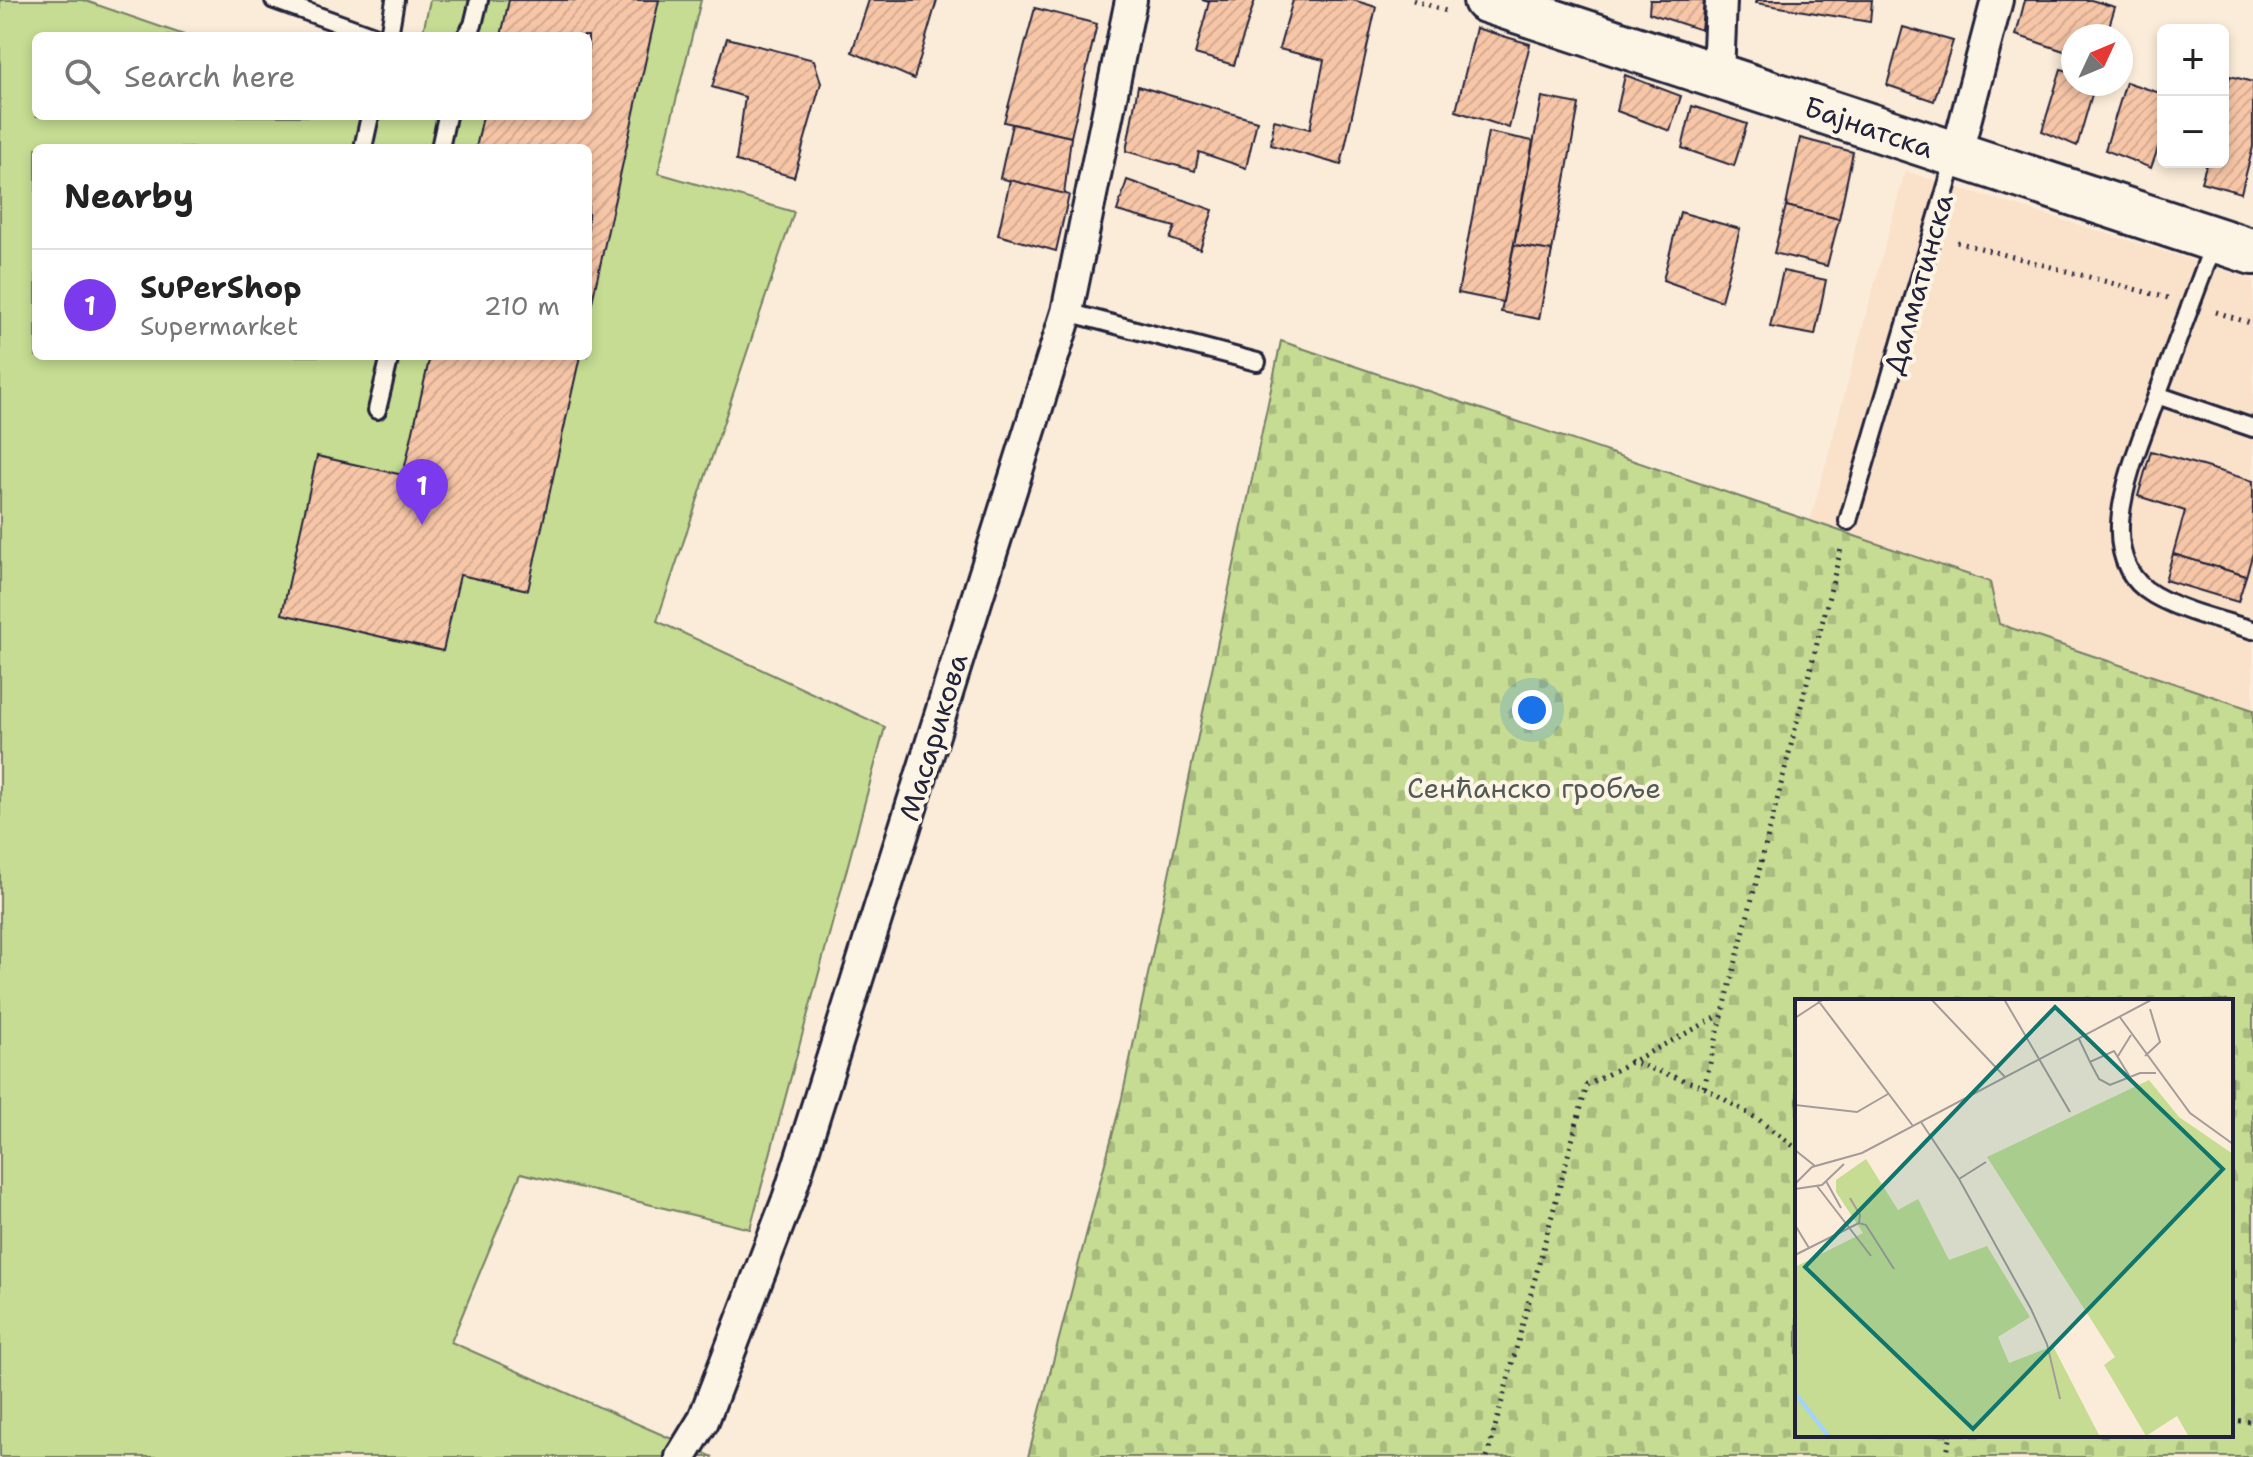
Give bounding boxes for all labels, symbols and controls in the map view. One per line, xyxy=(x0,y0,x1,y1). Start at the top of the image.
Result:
north arrow xyxy=(2061,24,2133,96)
map controls xyxy=(2157,24,2229,168)
button: + xyxy=(2157,24,2229,96)
search box xyxy=(32,32,592,120)
icon: search xyxy=(60,54,104,98)
text: Search here xyxy=(124,56,295,97)
street label: Бајнатска xyxy=(1799,87,1939,167)
button: − xyxy=(2157,96,2229,168)
text: Nearby xyxy=(64,173,194,219)
street label: Далматинска xyxy=(1874,189,1962,379)
text: SuPerShop xyxy=(140,267,302,308)
text: 1 xyxy=(84,288,96,323)
text: 210 m xyxy=(483,288,560,323)
text: Supermarket xyxy=(140,308,298,343)
pin: 1 xyxy=(396,459,448,525)
street label: Масарикова xyxy=(890,649,976,825)
your location xyxy=(1512,690,1552,730)
park label: Сенћанско гробље xyxy=(1407,769,1661,807)
inset map xyxy=(1795,999,2233,1437)

